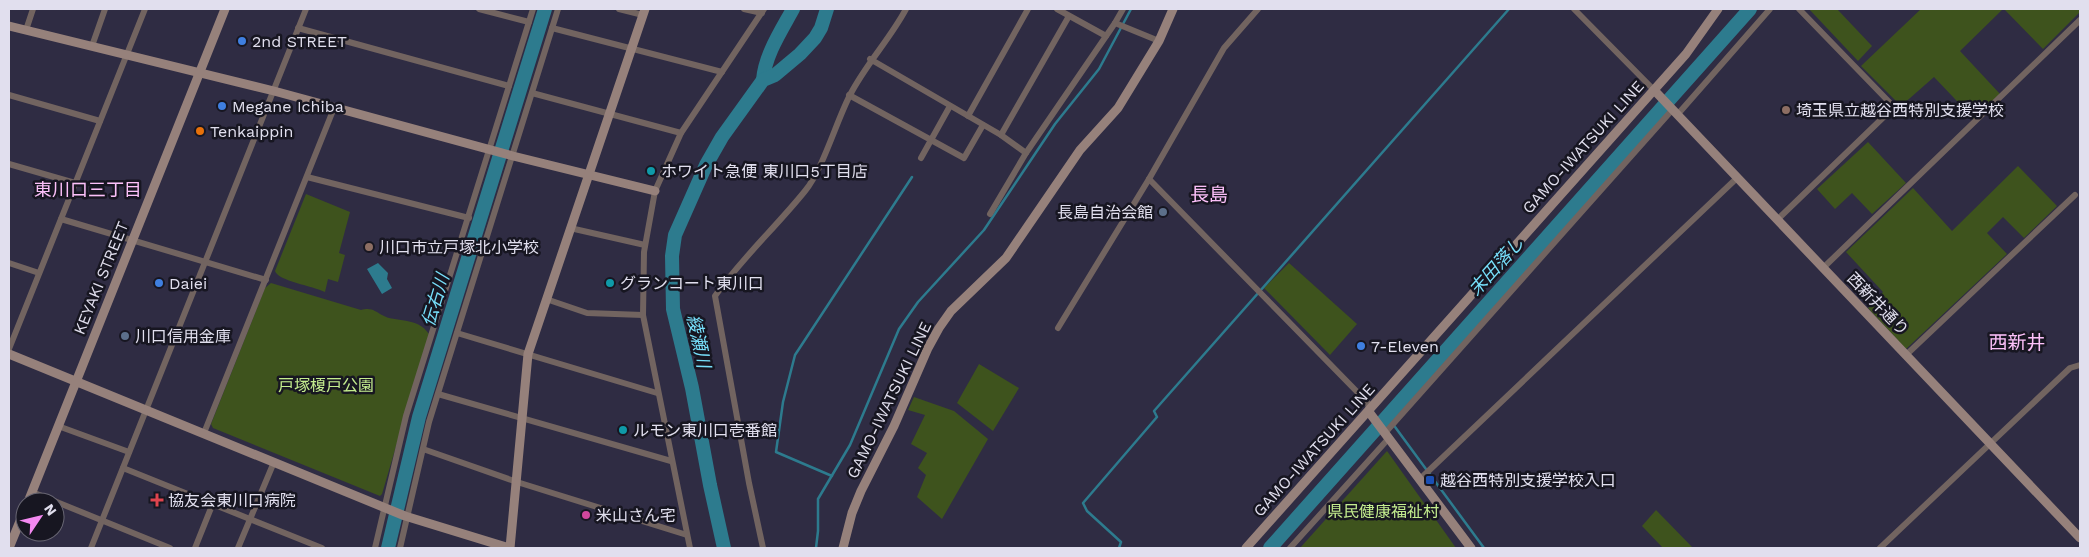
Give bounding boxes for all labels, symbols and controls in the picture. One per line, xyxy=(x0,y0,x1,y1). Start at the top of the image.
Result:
place label: 2nd STREET xyxy=(252,32,347,51)
marker: 2nd STREET xyxy=(236,35,248,47)
street label: GAMO-IWATSUKI LINE xyxy=(1518,77,1648,217)
place label: Megane Ichiba xyxy=(232,97,344,116)
marker: Megane Ichiba xyxy=(216,100,228,112)
place label: 埼玉県立越谷西特別支援学校 xyxy=(1796,101,2004,120)
marker: 埼玉県立越谷西特別支援学校 xyxy=(1780,104,1792,116)
place label: Tenkaippin xyxy=(210,122,294,141)
marker: Tenkaippin xyxy=(194,125,206,137)
place label: ホワイト急便 東川口5丁目店 xyxy=(661,162,868,181)
marker: ホワイト急便 東川口5丁目店 xyxy=(645,165,657,177)
district label: 東川口三丁目 xyxy=(34,179,142,200)
district label: 長島 xyxy=(1190,183,1228,206)
place label: 長島自治会館 xyxy=(1057,203,1153,222)
marker: 長島自治会館 xyxy=(1157,206,1169,218)
street label: KEYAKI STREET xyxy=(70,218,132,337)
water label: 末田落し xyxy=(1464,232,1528,300)
place label: 川口市立戸塚北小学校 xyxy=(379,238,539,257)
marker: 川口市立戸塚北小学校 xyxy=(363,241,375,253)
water label: 伝右川 xyxy=(417,269,454,329)
street label: 西新井通り xyxy=(1843,269,1913,339)
place label: Daiei xyxy=(169,274,207,293)
place label: グランコート東川口 xyxy=(620,274,764,293)
marker: Daiei xyxy=(153,277,165,289)
marker: グランコート東川口 xyxy=(604,277,616,289)
water label: 綾瀬川 xyxy=(683,312,715,372)
street label: GAMO-IWATSUKI LINE xyxy=(843,318,935,482)
place label: 川口信用金庫 xyxy=(135,327,231,346)
marker: 川口信用金庫 xyxy=(119,330,131,342)
district label: 西新井 xyxy=(1988,331,2046,354)
place label: 7-Eleven xyxy=(1371,337,1439,356)
marker: 7-Eleven xyxy=(1355,340,1367,352)
park label: 戸塚榎戸公園 xyxy=(278,376,374,395)
street label: GAMO-IWATSUKI LINE xyxy=(1249,380,1379,520)
place label: ルモン東川口壱番館 xyxy=(633,421,777,440)
marker: ルモン東川口壱番館 xyxy=(617,424,629,436)
place label: 越谷西特別支援学校入口 xyxy=(1440,471,1616,490)
marker: 越谷西特別支援学校入口 xyxy=(1424,474,1436,486)
place label: 協友会東川口病院 xyxy=(168,491,296,510)
north arrow xyxy=(15,492,65,542)
marker: 協友会東川口病院 xyxy=(150,493,164,507)
text: N xyxy=(41,501,60,518)
park label: 県民健康福祉村 xyxy=(1327,502,1439,521)
place label: 米山さん宅 xyxy=(596,506,676,525)
marker: 米山さん宅 xyxy=(580,509,592,521)

